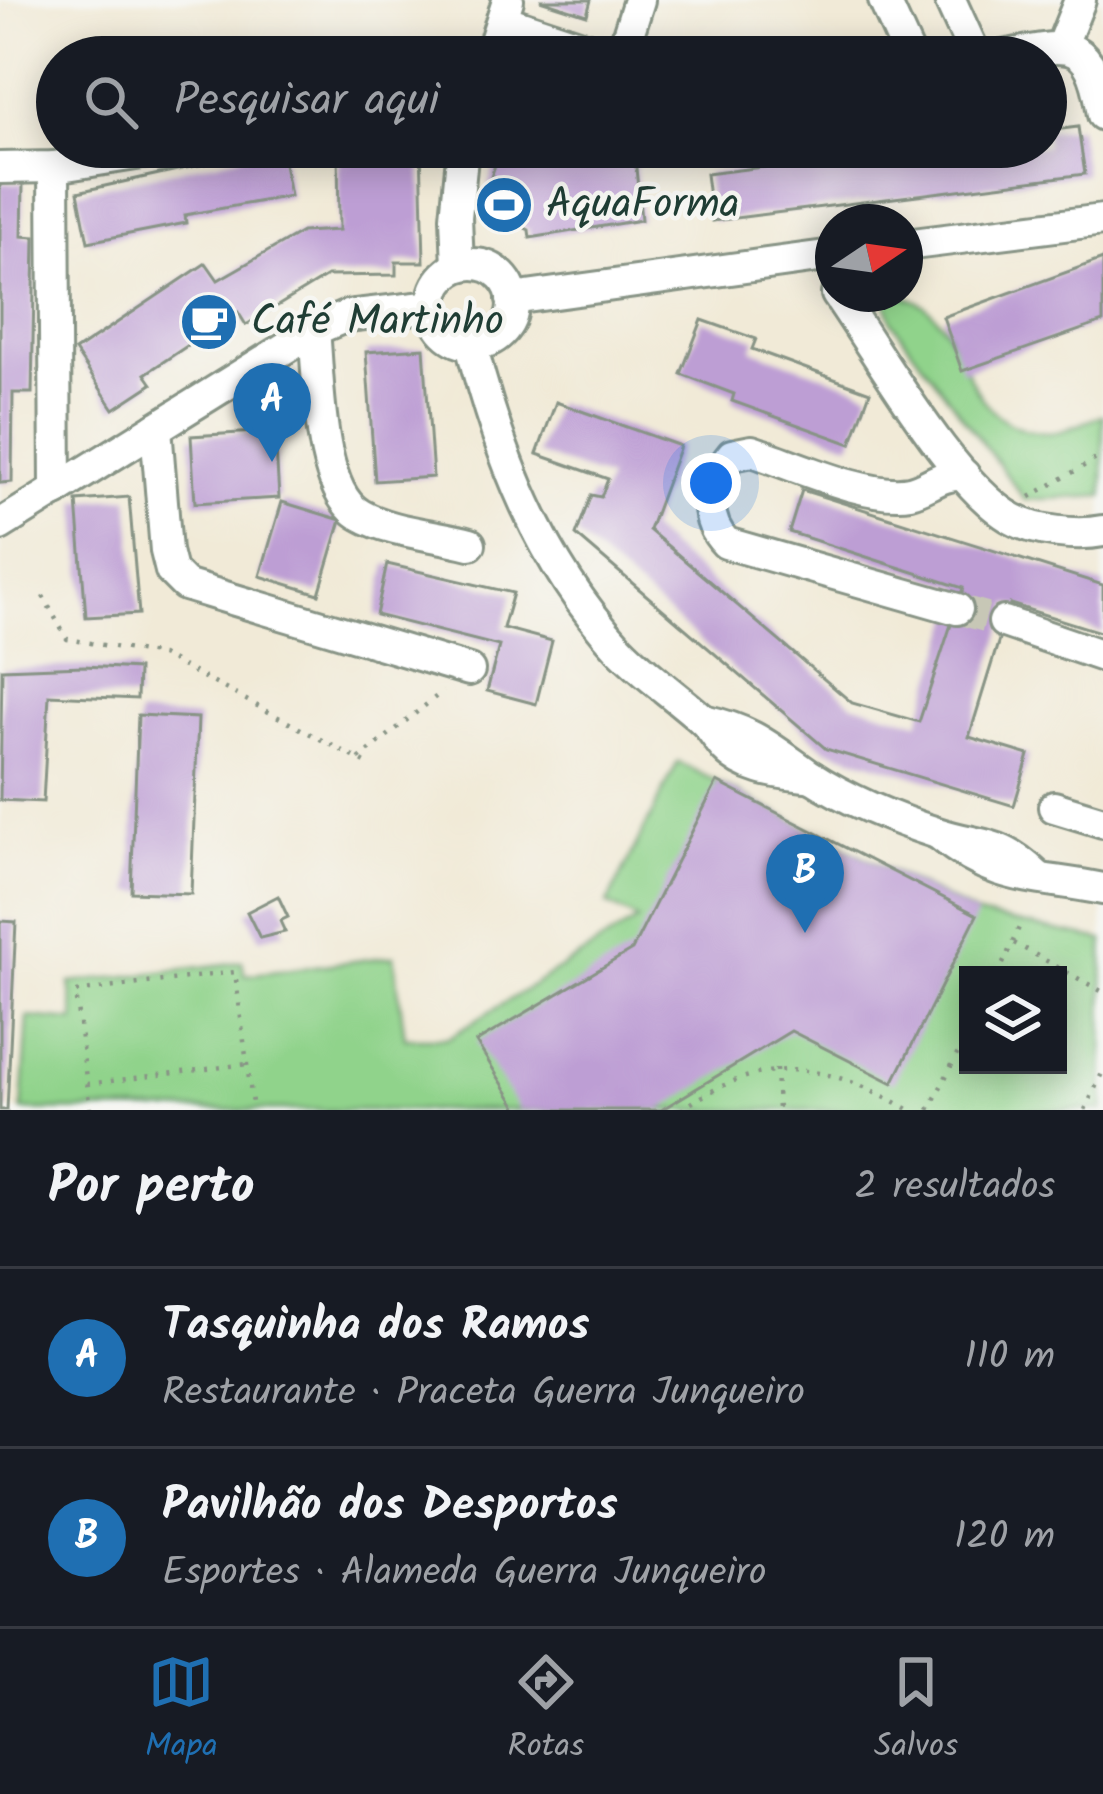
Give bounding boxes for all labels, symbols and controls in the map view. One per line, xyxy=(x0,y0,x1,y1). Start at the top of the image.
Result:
search box xyxy=(36,36,1067,168)
text: Pesquisar aqui xyxy=(174,66,440,138)
icon: search xyxy=(78,69,144,135)
place label: AquaForma xyxy=(546,172,739,239)
sports icon: AquaForma xyxy=(473,174,535,236)
north arrow xyxy=(815,204,923,312)
place label: Café Martinho xyxy=(251,289,504,356)
cafe icon: Café Martinho xyxy=(178,291,240,353)
pin: A xyxy=(233,363,311,462)
your location xyxy=(681,453,741,513)
pin: B xyxy=(766,834,844,933)
map controls xyxy=(959,966,1067,1074)
button: layers xyxy=(959,966,1067,1074)
text: Por perto xyxy=(48,1148,254,1229)
text: 2 resultados xyxy=(854,1157,1055,1219)
text: Tasquinha dos Ramos xyxy=(162,1291,589,1363)
text: A xyxy=(75,1327,99,1389)
text: 110 m xyxy=(964,1327,1055,1389)
text: Restaurante · Praceta Guerra Junqueiro xyxy=(162,1363,805,1425)
text: Pavilhão dos Desportos xyxy=(162,1471,618,1543)
text: B xyxy=(75,1507,99,1569)
text: 120 m xyxy=(954,1507,1055,1569)
text: Esportes · Alameda Guerra Junqueiro xyxy=(162,1543,766,1605)
tab: Mapa xyxy=(145,1649,218,1774)
tab: Rotas xyxy=(508,1649,584,1774)
tab: Salvos xyxy=(874,1649,958,1774)

